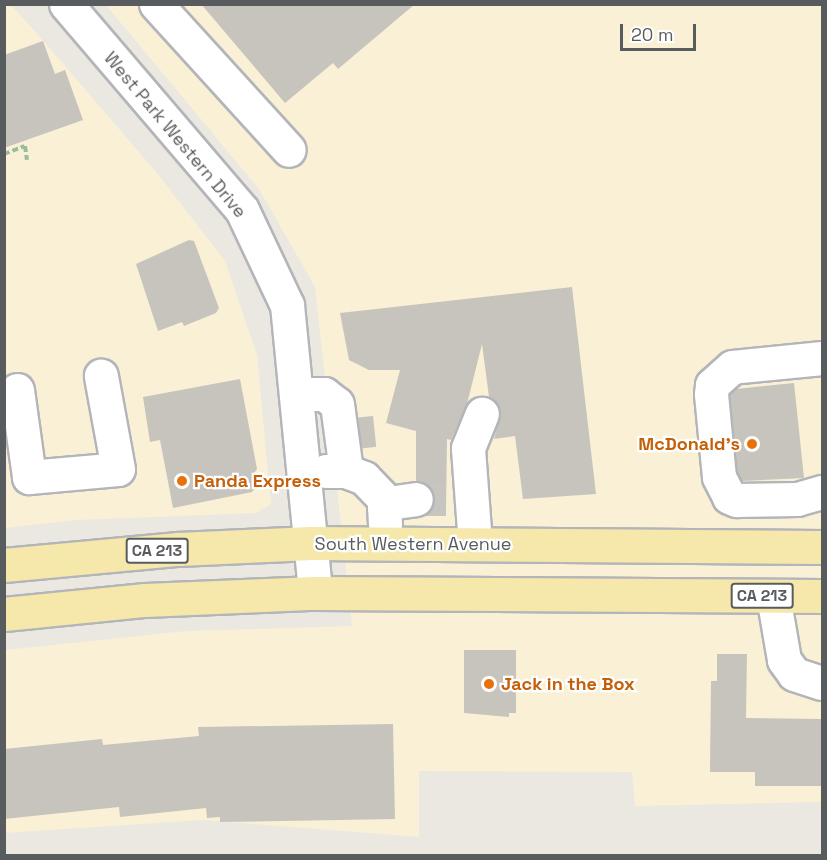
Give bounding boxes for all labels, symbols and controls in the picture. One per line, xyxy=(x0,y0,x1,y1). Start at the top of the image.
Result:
scale bar xyxy=(623,12,700,50)
text: 20 m xyxy=(631,23,674,46)
street label: West Park Western Drive xyxy=(99,48,251,222)
place label: McDonald's xyxy=(638,433,740,455)
marker: McDonald's xyxy=(745,437,759,451)
place label: Panda Express xyxy=(194,470,321,492)
marker: Panda Express xyxy=(175,474,189,488)
street label: South Western Avenue xyxy=(314,533,512,555)
road number: CA 213 xyxy=(126,538,188,564)
road number: CA 213 xyxy=(730,583,794,609)
place label: Jack in the Box xyxy=(501,673,635,695)
marker: Jack in the Box xyxy=(482,677,496,691)

